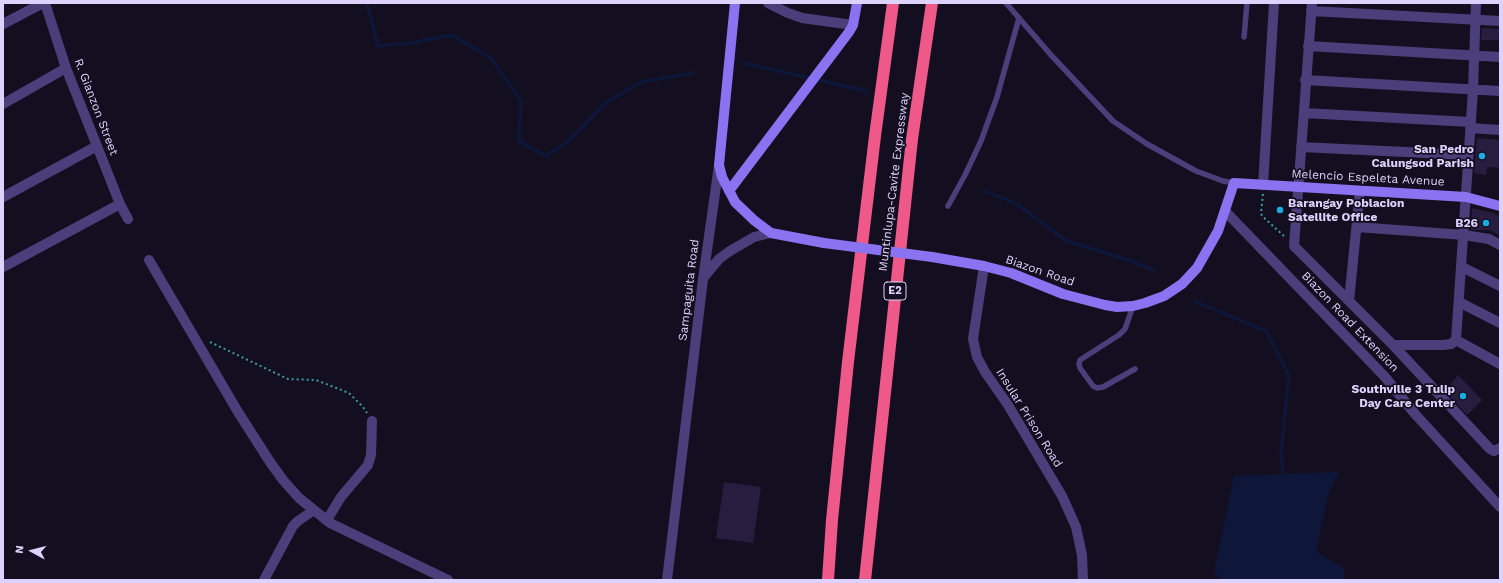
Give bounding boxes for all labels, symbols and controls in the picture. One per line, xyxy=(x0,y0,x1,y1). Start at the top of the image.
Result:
street label: R. Gianzon Street xyxy=(71,57,121,157)
street label: Muntinlupa-Cavite Expressway xyxy=(876,92,912,272)
place label: San Pedro Calungsod Parish xyxy=(1371,142,1474,170)
marker: San Pedro Calungsod Parish xyxy=(1477,151,1487,161)
street label: Melencio Espeleta Avenue xyxy=(1291,167,1445,189)
place label: Barangay Poblacion Satellite Office xyxy=(1288,196,1404,224)
marker: Barangay Poblacion Satellite Office xyxy=(1275,205,1285,215)
place label: B26 xyxy=(1455,216,1478,230)
marker: B26 xyxy=(1481,218,1491,228)
street label: Sampaguita Road xyxy=(676,238,702,342)
street label: Biazon Road xyxy=(1004,252,1076,290)
street label: Biazon Road Extension xyxy=(1298,269,1402,375)
road number: E2 xyxy=(884,282,906,300)
street label: Insular Prison Road xyxy=(993,366,1065,470)
place label: Southville 3 Tulip Day Care Center xyxy=(1352,382,1455,410)
marker: Southville 3 Tulip Day Care Center xyxy=(1458,391,1468,401)
north arrow xyxy=(12,531,52,571)
text: N xyxy=(13,545,27,554)

